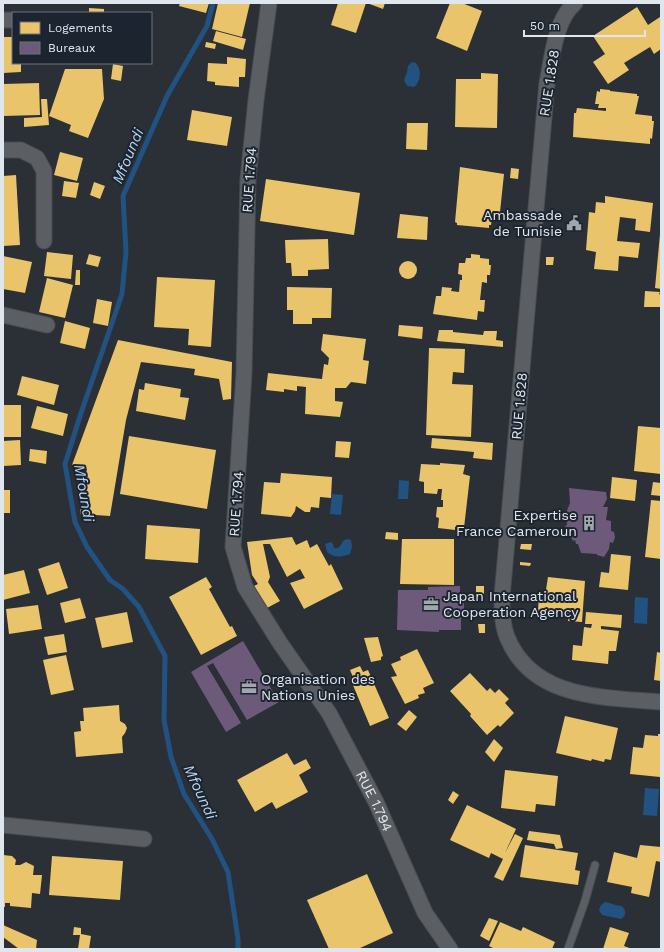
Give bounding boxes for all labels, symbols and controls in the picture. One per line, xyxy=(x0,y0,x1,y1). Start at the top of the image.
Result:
legend xyxy=(12,12,152,64)
scale bar xyxy=(524,12,645,38)
text: 50 m xyxy=(530,19,560,33)
text: Logements xyxy=(48,21,113,35)
text: Bureaux xyxy=(48,41,95,55)
street label: RUE 1.828 xyxy=(536,49,562,117)
water label: Mfoundi xyxy=(108,125,148,186)
street label: RUE 1.794 xyxy=(239,147,259,213)
place label: Ambassade de Tunisie xyxy=(483,207,562,239)
public building icon: Ambassade de Tunisie xyxy=(565,214,583,232)
street label: RUE 1.828 xyxy=(508,372,530,440)
water label: Mfoundi xyxy=(70,463,98,524)
street label: RUE 1.794 xyxy=(226,471,246,537)
place label: Expertise France Cameroun xyxy=(456,507,577,539)
building icon: Expertise France Cameroun xyxy=(580,514,598,532)
place label: Japan International Cooperation Agency xyxy=(443,588,579,620)
office icon: Japan International Cooperation Agency xyxy=(422,595,440,613)
place label: Organisation des Nations Unies xyxy=(261,671,375,703)
office icon: Organisation des Nations Unies xyxy=(240,678,258,696)
water label: Mfoundi xyxy=(180,762,221,823)
street label: RUE 1.794 xyxy=(353,768,396,834)

